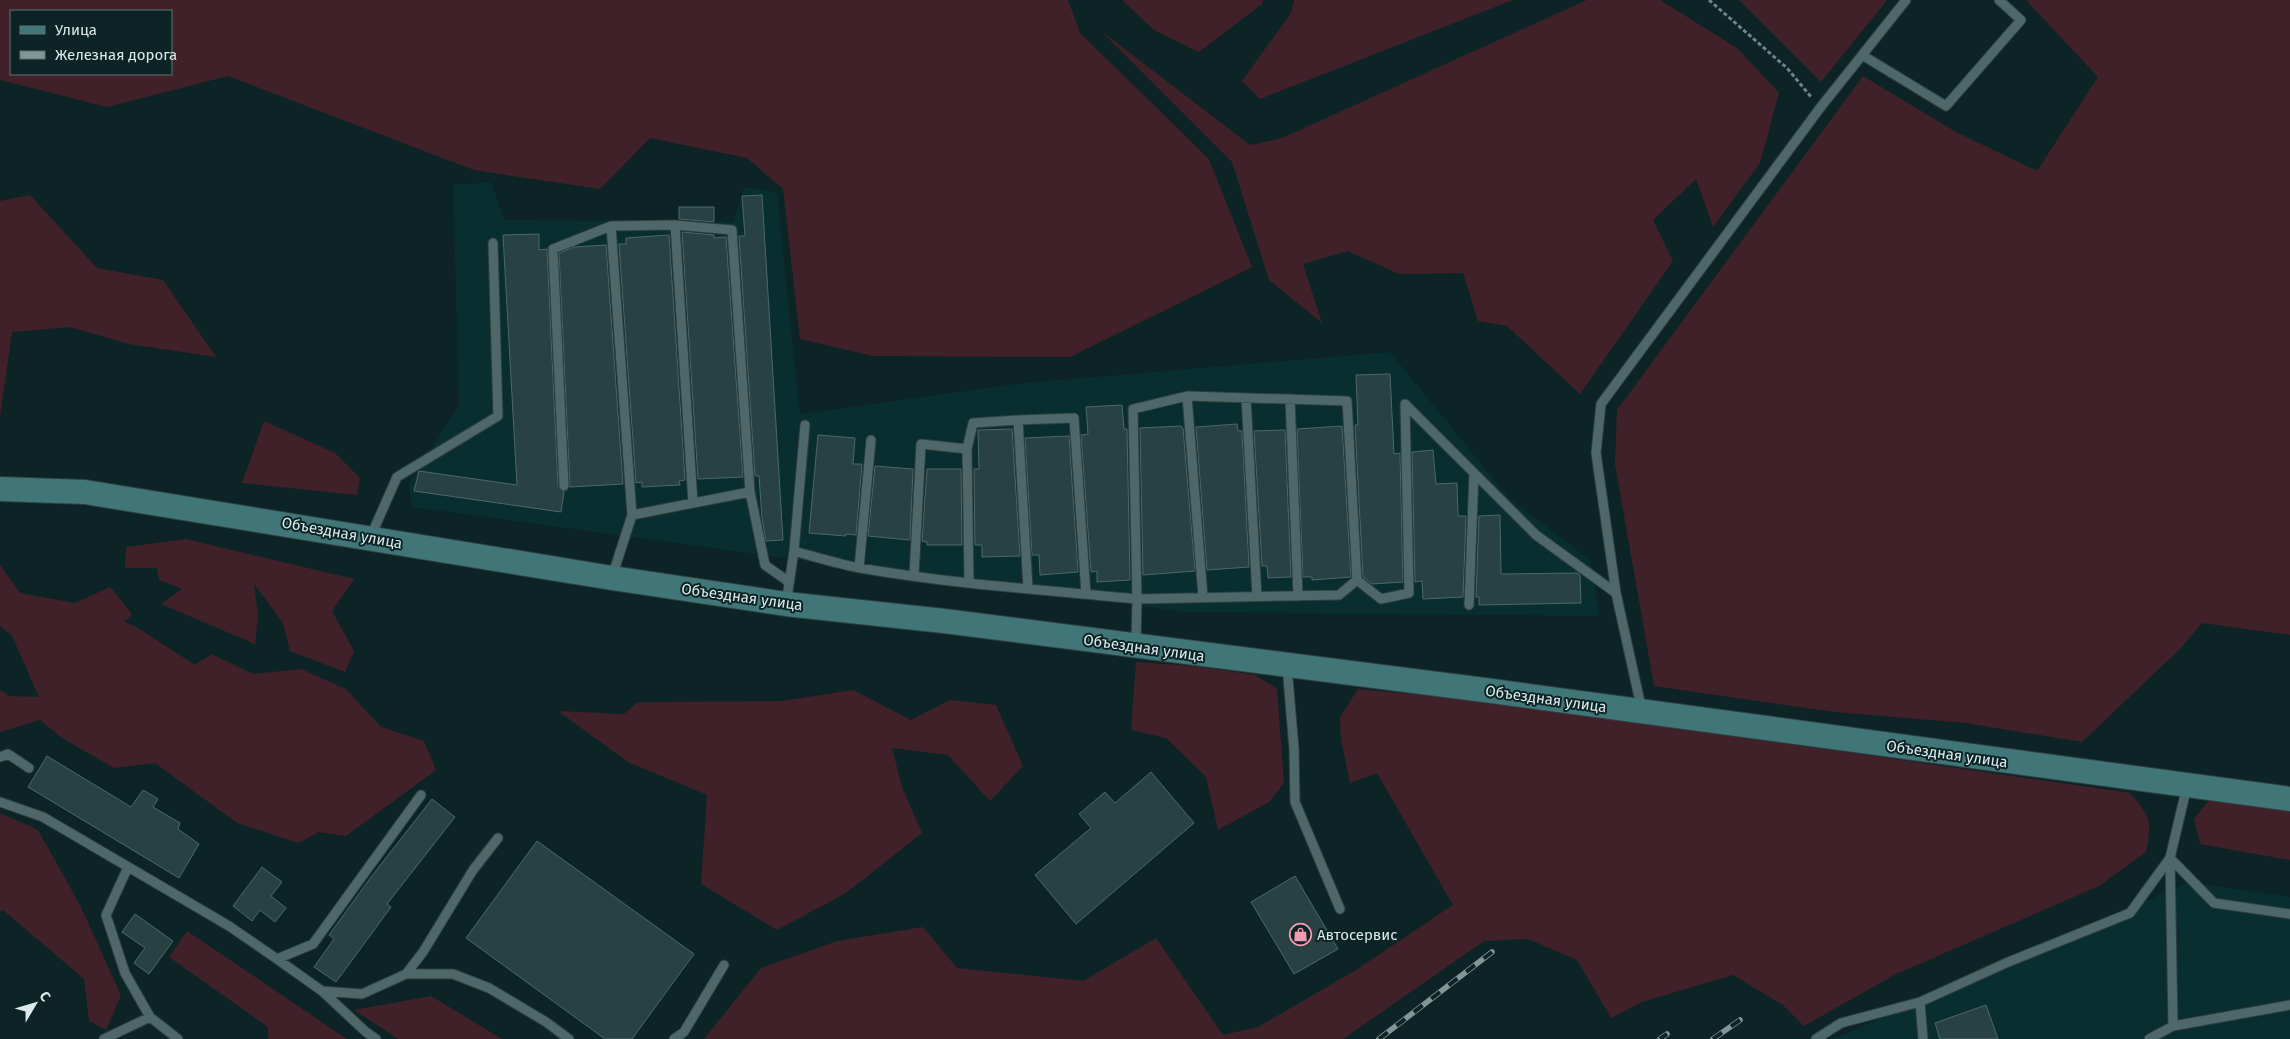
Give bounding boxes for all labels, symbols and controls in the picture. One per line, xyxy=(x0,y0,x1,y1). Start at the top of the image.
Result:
legend xyxy=(10,10,172,75)
text: Улица xyxy=(55,21,97,39)
text: Железная дорога xyxy=(55,46,177,64)
street label: Объездная улица xyxy=(280,514,404,552)
street label: Объездная улица xyxy=(680,580,804,614)
street label: Объездная улица xyxy=(1082,631,1206,665)
street label: Объездная улица xyxy=(1484,682,1608,716)
street label: Объездная улица xyxy=(1885,737,2009,771)
shop icon: Автосервис xyxy=(1289,923,1313,947)
place label: Автосервис xyxy=(1317,926,1398,944)
north arrow xyxy=(10,979,60,1029)
text: С xyxy=(36,988,54,1005)

